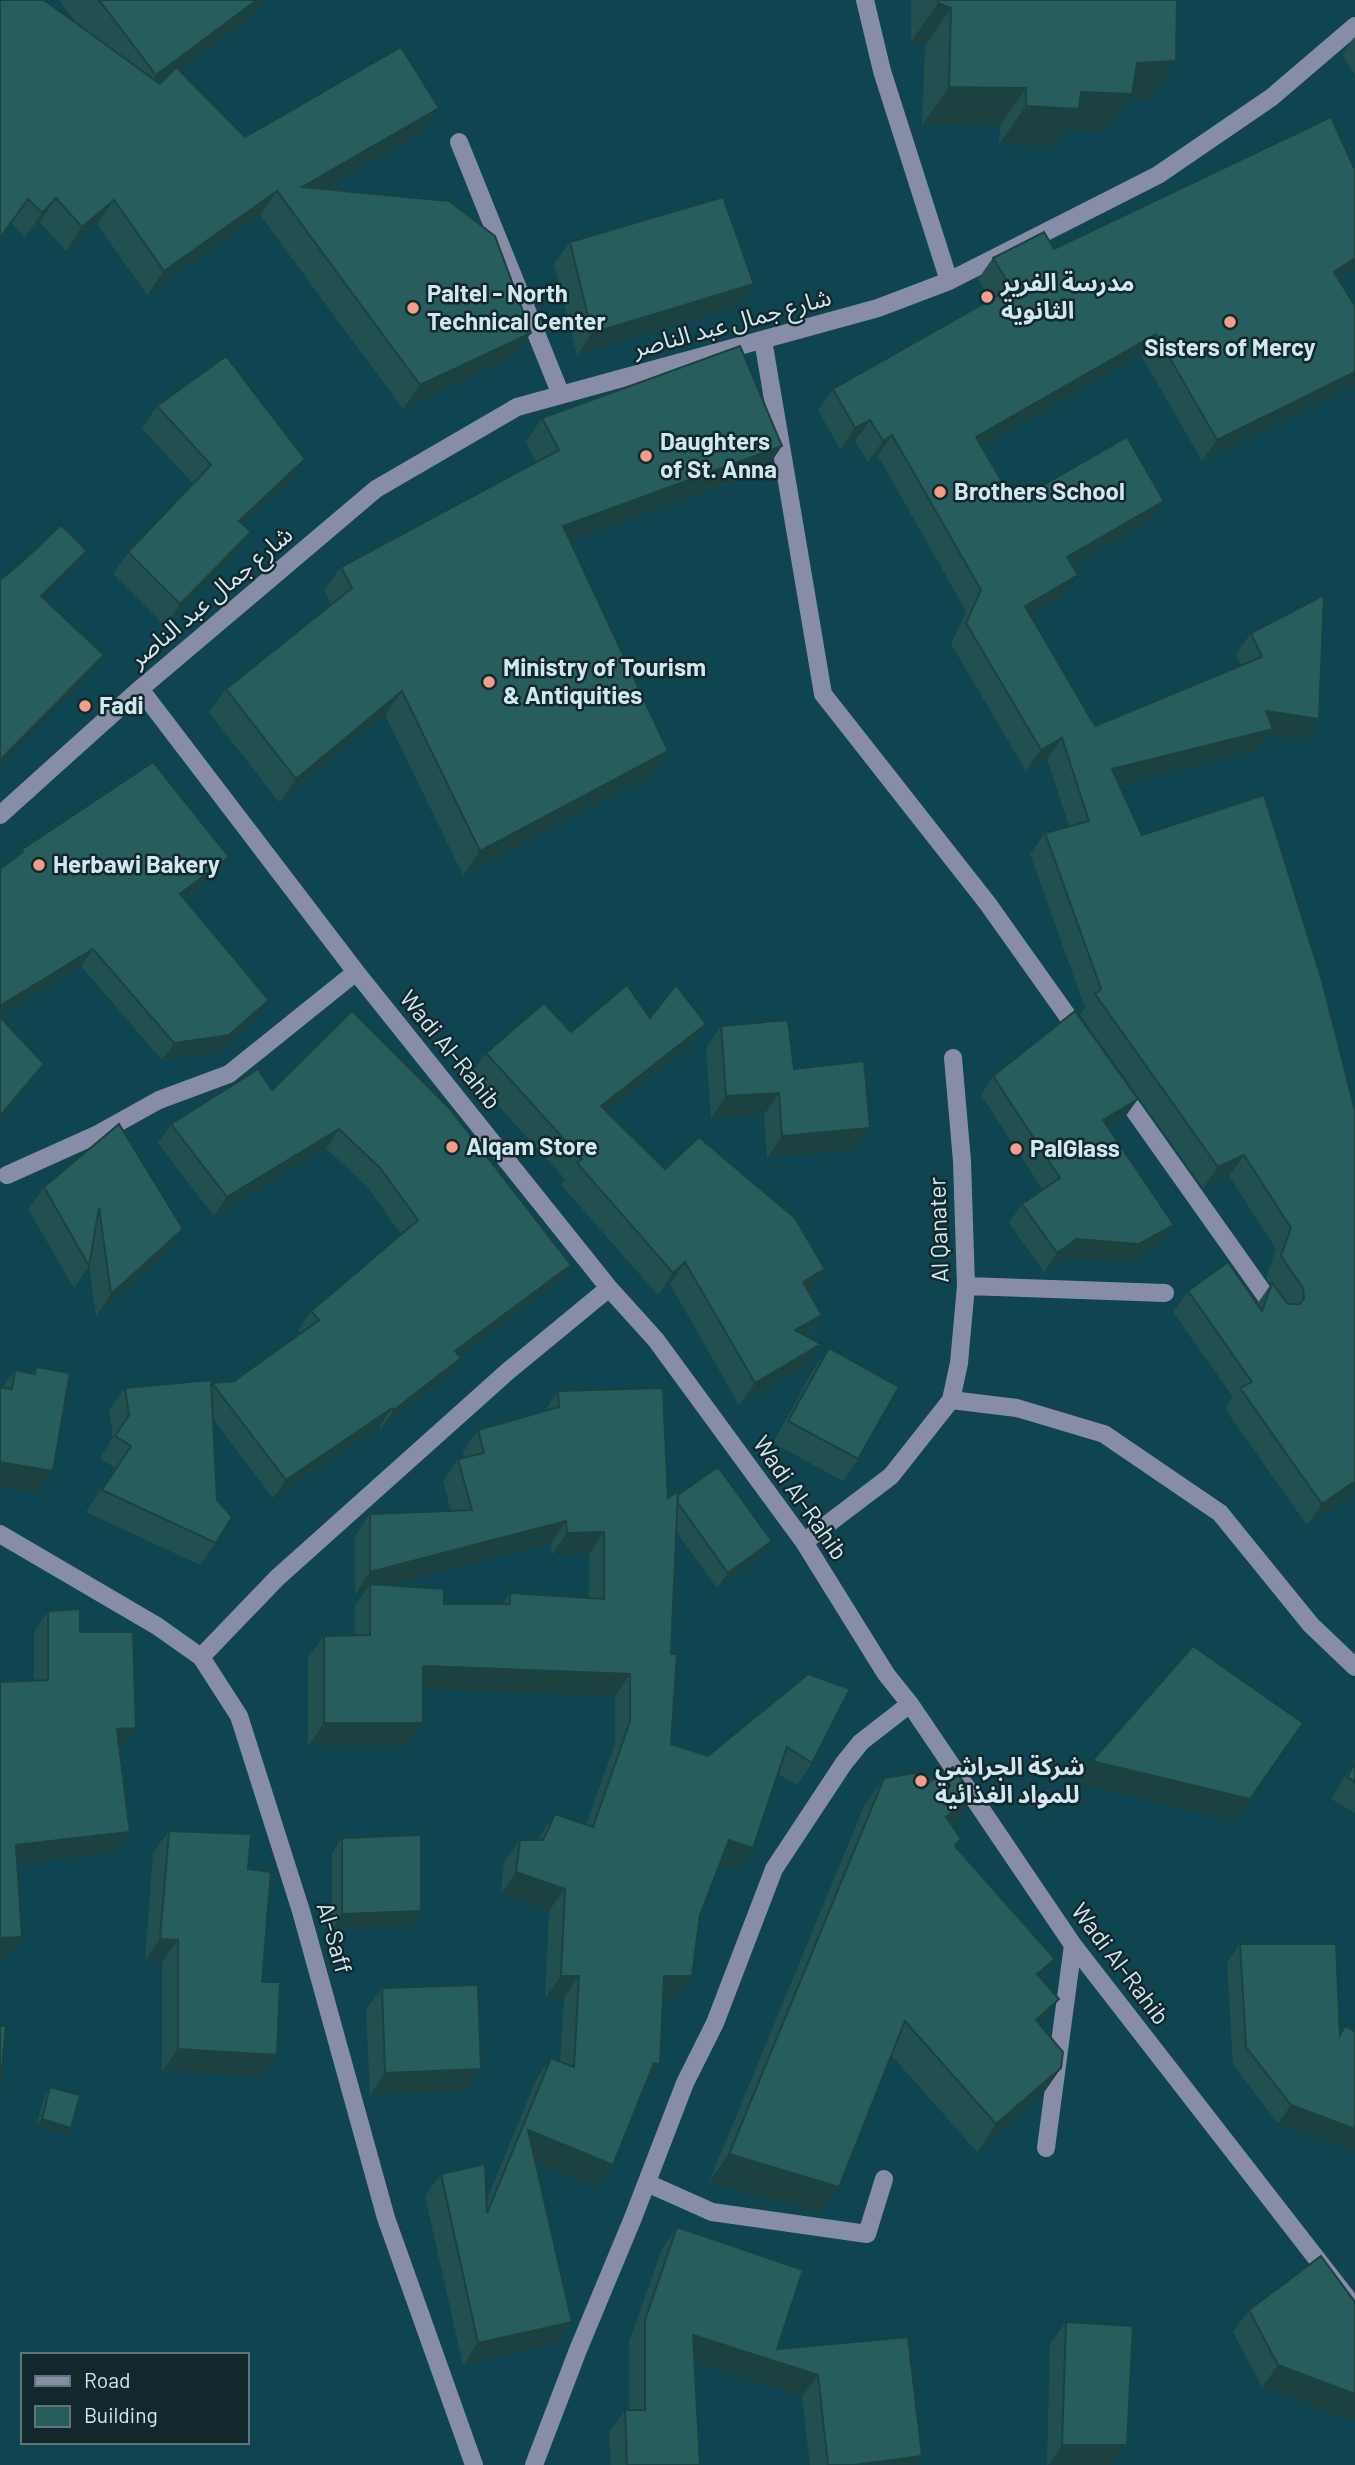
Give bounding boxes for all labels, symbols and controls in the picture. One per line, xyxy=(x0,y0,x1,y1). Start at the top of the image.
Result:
place label: مدرسة الفرير الثانوية xyxy=(1000,267,1135,325)
place label: Paltel - North Technical Center xyxy=(427,278,606,335)
street label: شارع جمال عبد الناصر xyxy=(628,281,835,366)
marker: مدرسة الفرير الثانوية xyxy=(979,289,995,305)
marker: Paltel - North Technical Center xyxy=(405,300,421,316)
marker: Sisters of Mercy xyxy=(1222,314,1238,330)
place label: Sisters of Mercy xyxy=(1144,332,1316,361)
place label: Daughters of St. Anna xyxy=(660,426,777,483)
marker: Daughters of St. Anna xyxy=(638,448,654,464)
place label: Brothers School xyxy=(954,476,1125,505)
marker: Brothers School xyxy=(932,484,948,500)
street label: شارع جمال عبد الناصر xyxy=(122,519,300,676)
place label: Ministry of Tourism & Antiquities xyxy=(503,652,706,709)
marker: Ministry of Tourism & Antiquities xyxy=(481,674,497,690)
place label: Fadi xyxy=(99,690,144,719)
marker: Fadi xyxy=(77,698,93,714)
place label: Herbawi Bakery xyxy=(53,849,220,878)
marker: Herbawi Bakery xyxy=(31,857,47,873)
street label: Wadi Al-Rahib xyxy=(394,984,508,1114)
place label: Alqam Store xyxy=(466,1131,598,1160)
place label: PalGlass xyxy=(1030,1133,1120,1162)
marker: Alqam Store xyxy=(444,1139,460,1155)
marker: PalGlass xyxy=(1008,1141,1024,1157)
street label: Al Qanater xyxy=(921,1176,954,1283)
street label: Wadi Al-Rahib xyxy=(748,1429,855,1565)
place label: شركة الجراشي للمواد الغذائية xyxy=(935,1751,1085,1809)
marker: شركة الجراشي للمواد الغذائية xyxy=(913,1773,929,1789)
street label: Wadi Al-Rahib xyxy=(1066,1897,1176,2030)
street label: Al-Saff xyxy=(311,1899,359,1977)
legend xyxy=(21,2353,248,2444)
text: Road xyxy=(84,2367,130,2392)
text: Building xyxy=(84,2402,158,2427)

